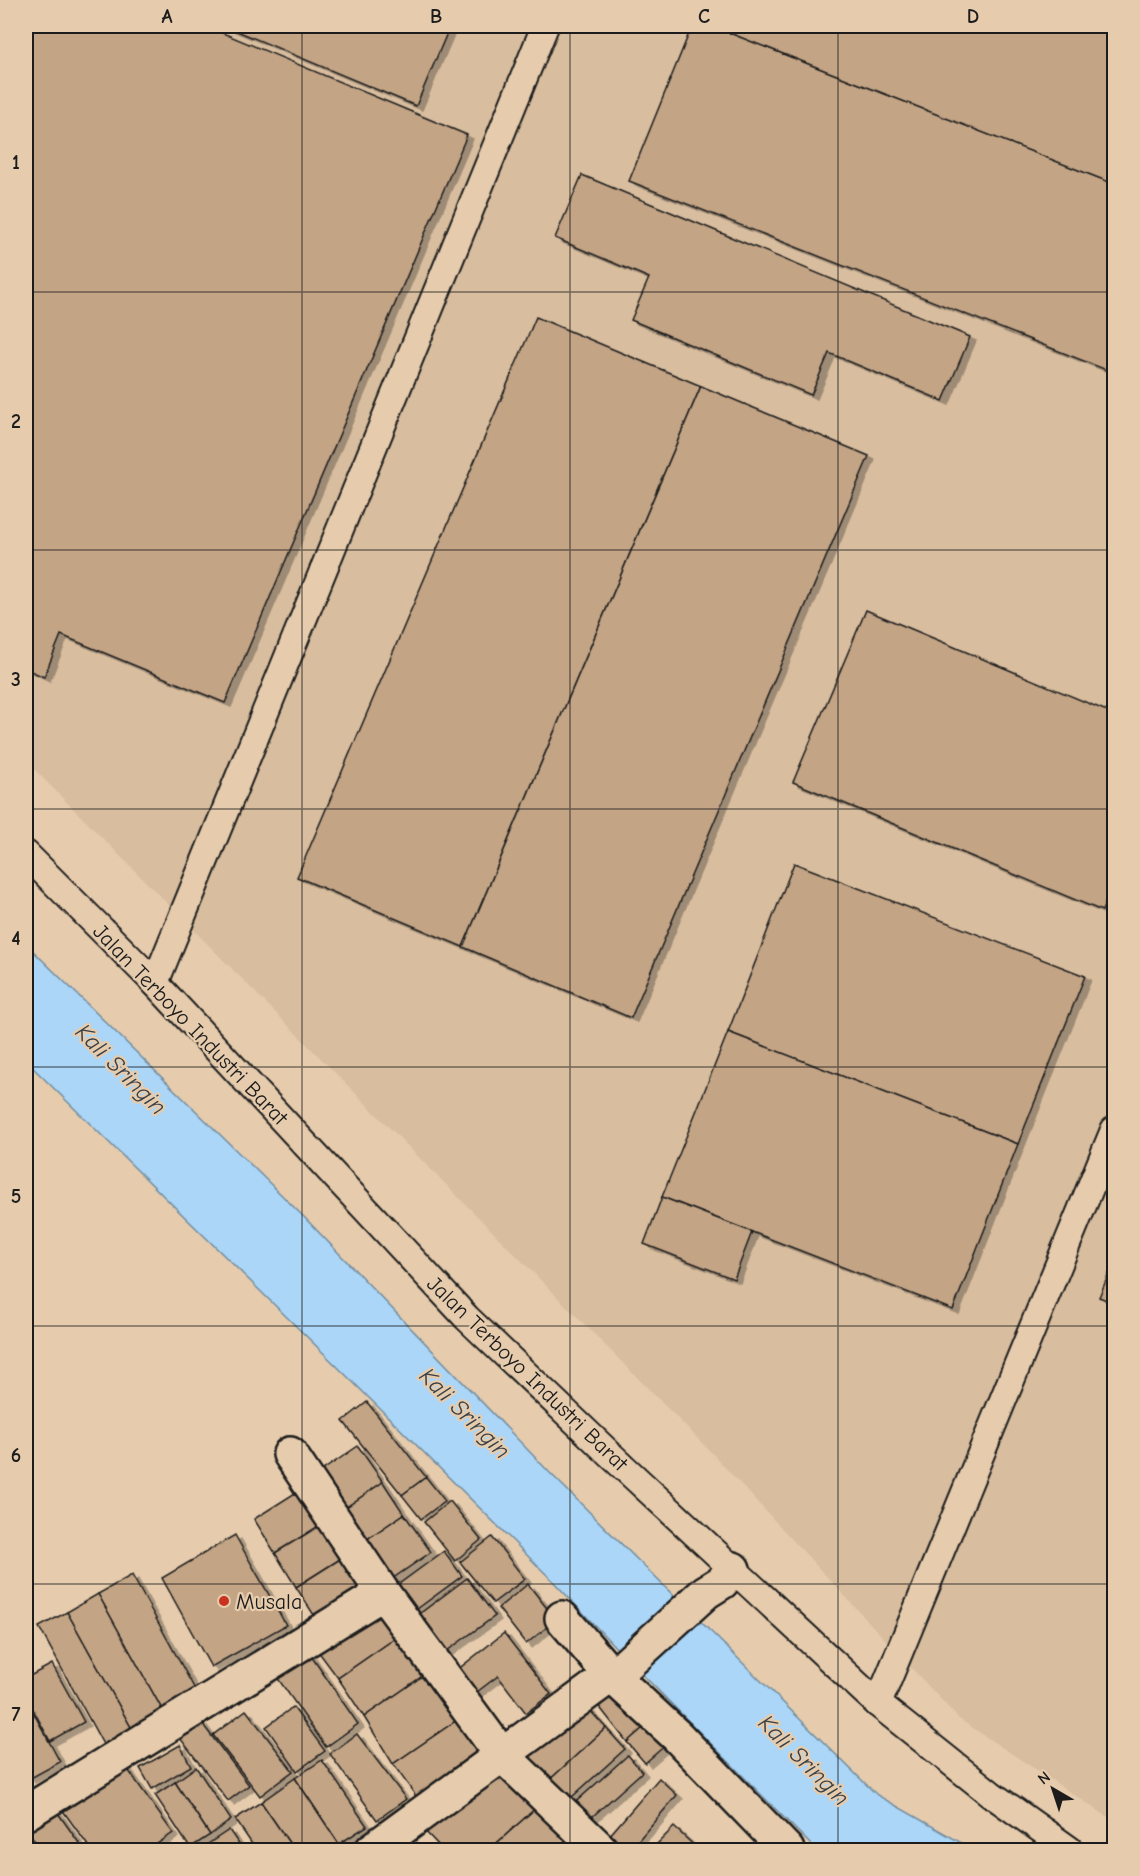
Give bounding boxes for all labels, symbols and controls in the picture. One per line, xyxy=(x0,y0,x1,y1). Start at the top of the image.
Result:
text: A xyxy=(161,5,173,28)
text: B xyxy=(430,5,442,28)
text: C xyxy=(698,5,710,28)
text: D xyxy=(967,5,979,28)
text: 1 xyxy=(12,151,20,174)
text: 2 xyxy=(11,410,21,433)
text: 3 xyxy=(11,668,21,691)
street label: Jalan Terboyo Industri Barat xyxy=(87,919,294,1131)
text: 4 xyxy=(11,927,21,950)
water label: Kali Sringin xyxy=(70,1018,172,1120)
text: 5 xyxy=(11,1185,21,1208)
street label: Jalan Terboyo Industri Barat xyxy=(421,1271,634,1477)
water label: Kali Sringin xyxy=(414,1362,516,1464)
text: 6 xyxy=(11,1444,21,1467)
place label: Musala xyxy=(236,1589,302,1615)
marker: Musala xyxy=(217,1594,231,1608)
text: 7 xyxy=(12,1703,21,1726)
water label: Kali Sringin xyxy=(753,1709,855,1811)
north arrow xyxy=(1023,1759,1083,1819)
text: N xyxy=(1034,1768,1054,1788)

